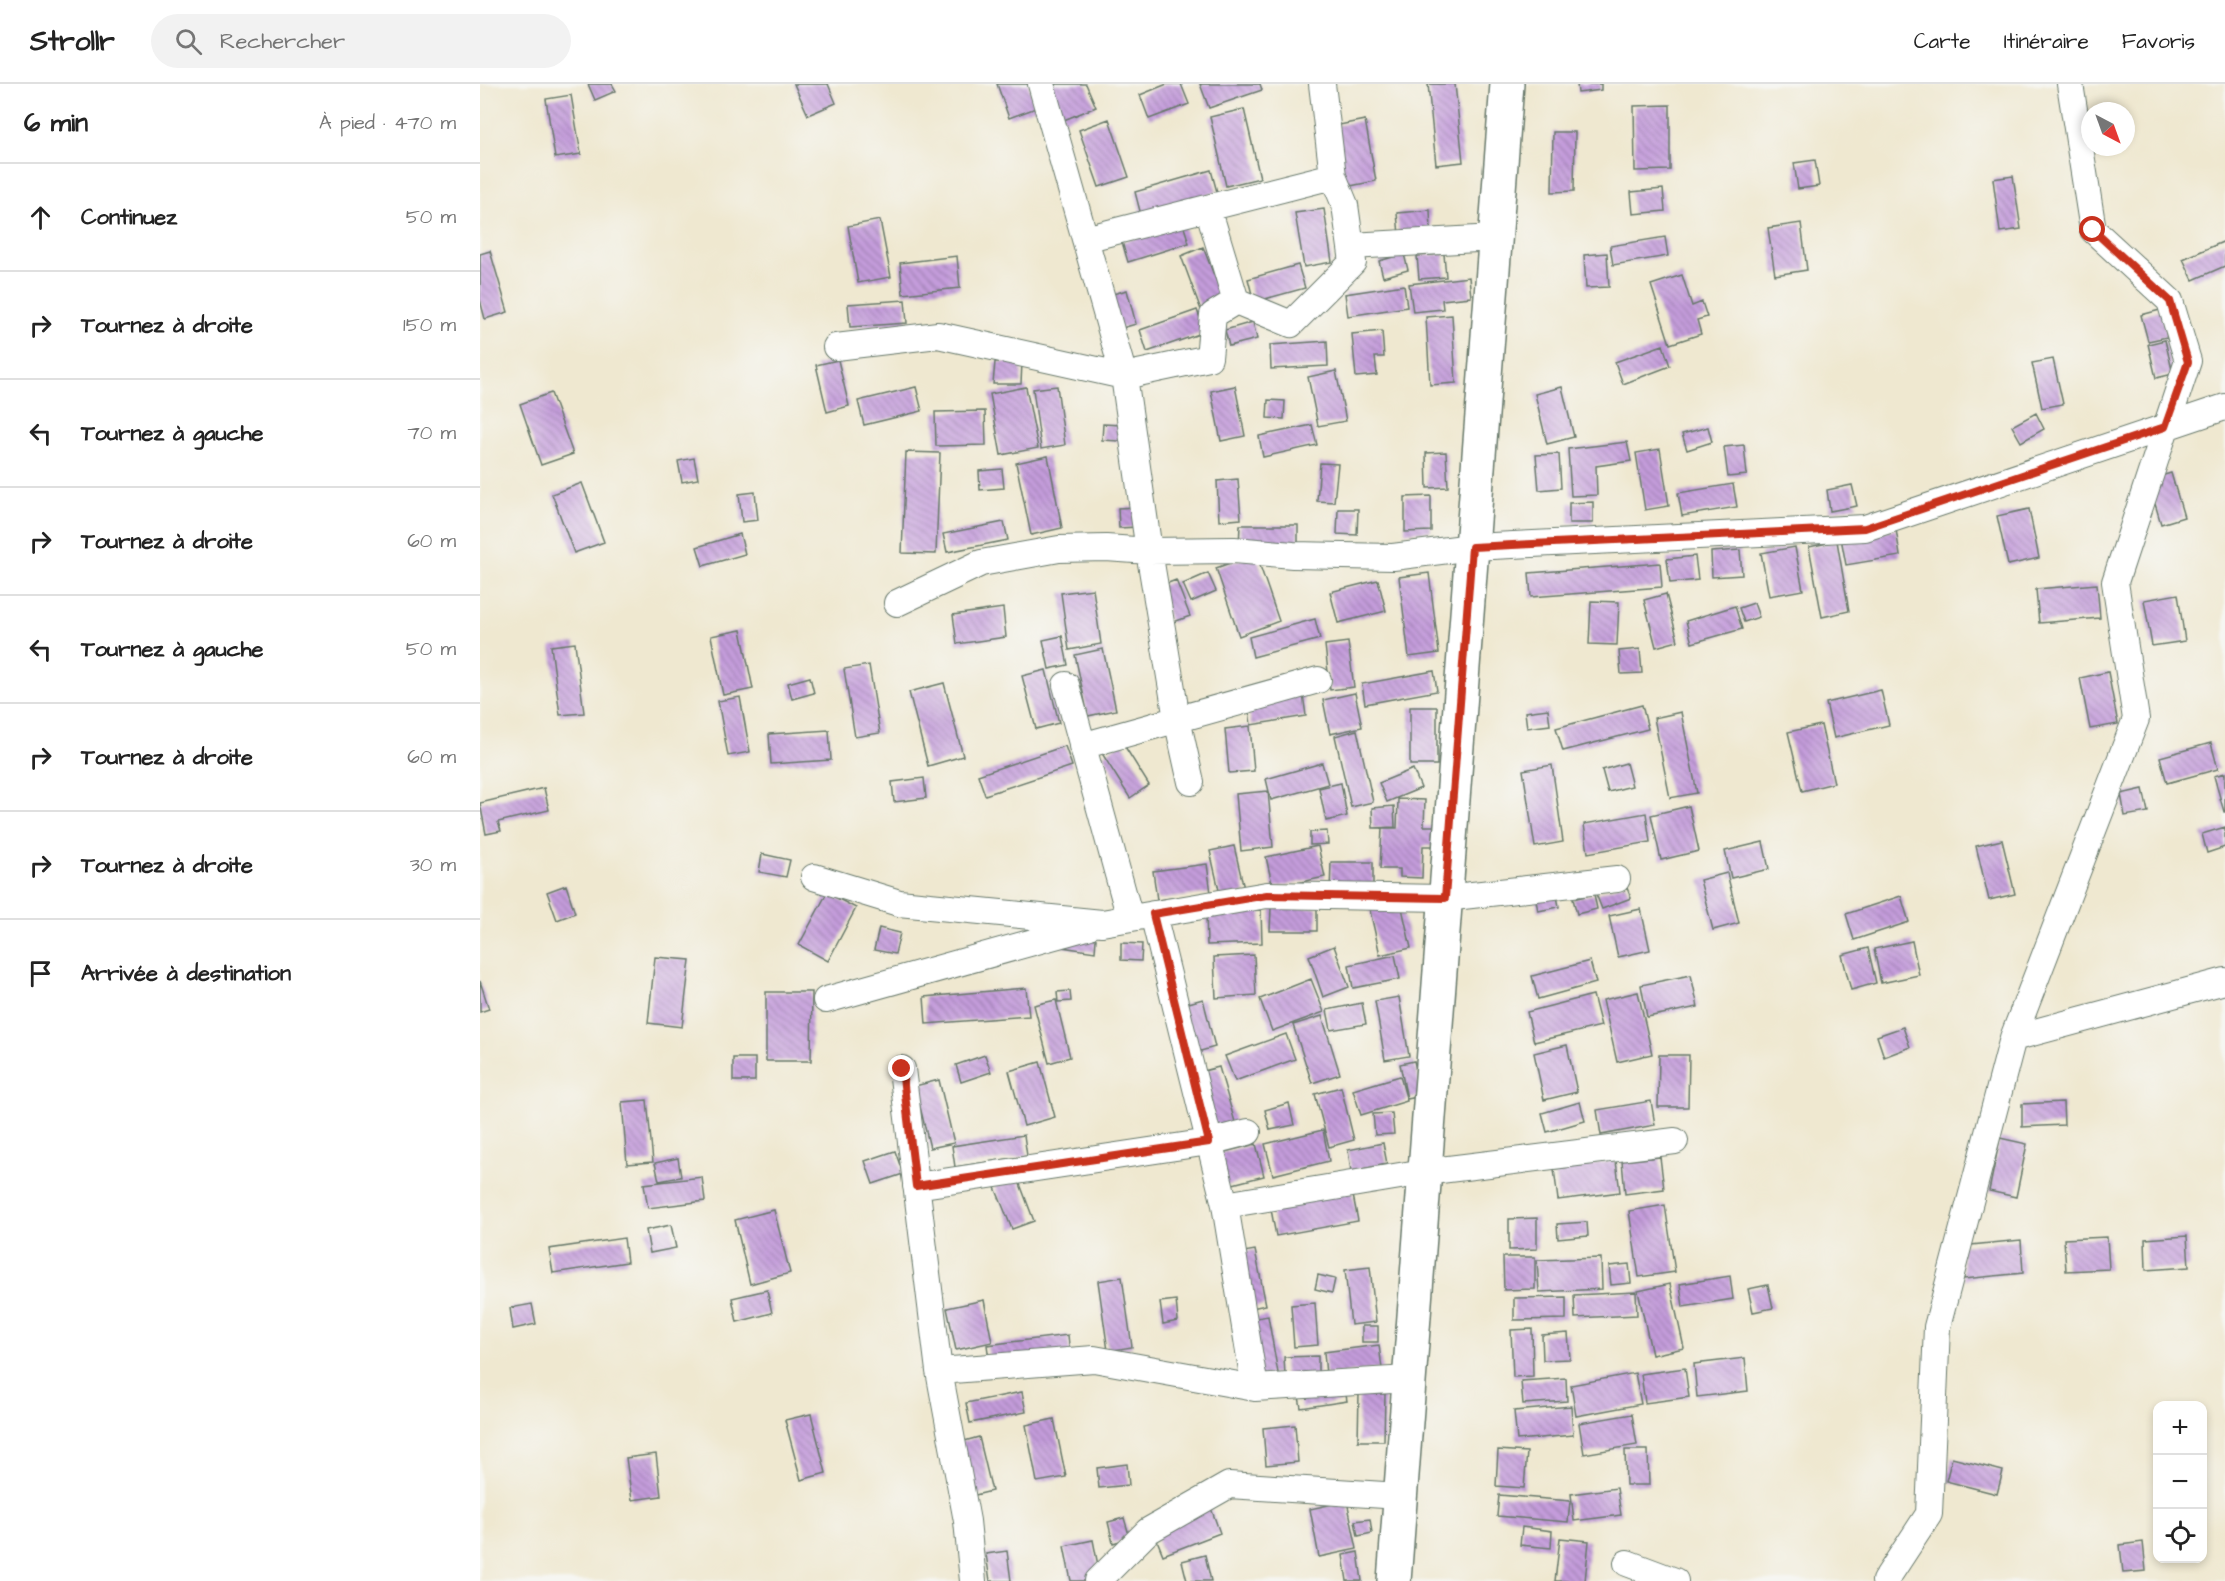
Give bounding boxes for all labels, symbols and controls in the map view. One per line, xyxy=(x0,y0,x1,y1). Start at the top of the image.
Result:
search box xyxy=(151,14,571,68)
text: Strollr xyxy=(30,22,115,61)
icon: search xyxy=(172,25,205,58)
text: Rechercher xyxy=(220,26,345,57)
text: Carte xyxy=(1914,27,1971,56)
text: Itinéraire xyxy=(2004,27,2089,56)
text: Favoris xyxy=(2122,27,2195,56)
north arrow xyxy=(2081,102,2135,156)
text: 6 min xyxy=(24,105,88,141)
text: À pied · 470 m xyxy=(319,109,456,137)
icon: ahead xyxy=(24,201,57,234)
text: Continuez xyxy=(81,202,177,233)
text: 50 m xyxy=(406,203,456,231)
route start xyxy=(2079,216,2105,242)
icon: right xyxy=(24,309,57,342)
text: Tournez à droite xyxy=(81,310,253,341)
text: 150 m xyxy=(403,311,456,339)
icon: left xyxy=(24,417,57,450)
text: Tournez à gauche xyxy=(81,418,263,449)
text: 70 m xyxy=(408,419,456,447)
icon: right xyxy=(24,525,57,558)
text: Tournez à droite xyxy=(81,526,253,557)
text: 60 m xyxy=(407,527,456,555)
icon: left xyxy=(24,633,57,666)
text: Tournez à gauche xyxy=(81,634,263,665)
text: 50 m xyxy=(406,635,456,663)
icon: right xyxy=(24,741,57,774)
text: Tournez à droite xyxy=(81,742,253,773)
text: 60 m xyxy=(407,743,456,771)
icon: right xyxy=(24,849,57,882)
text: Tournez à droite xyxy=(81,850,253,881)
text: 30 m xyxy=(410,851,456,879)
icon: arrive xyxy=(24,957,57,990)
text: Arrivée à destination xyxy=(81,958,291,989)
route end xyxy=(888,1055,914,1081)
map controls xyxy=(2153,1401,2207,1563)
button: + xyxy=(2153,1401,2207,1455)
button: − xyxy=(2153,1455,2207,1509)
button: locate xyxy=(2153,1509,2207,1563)

